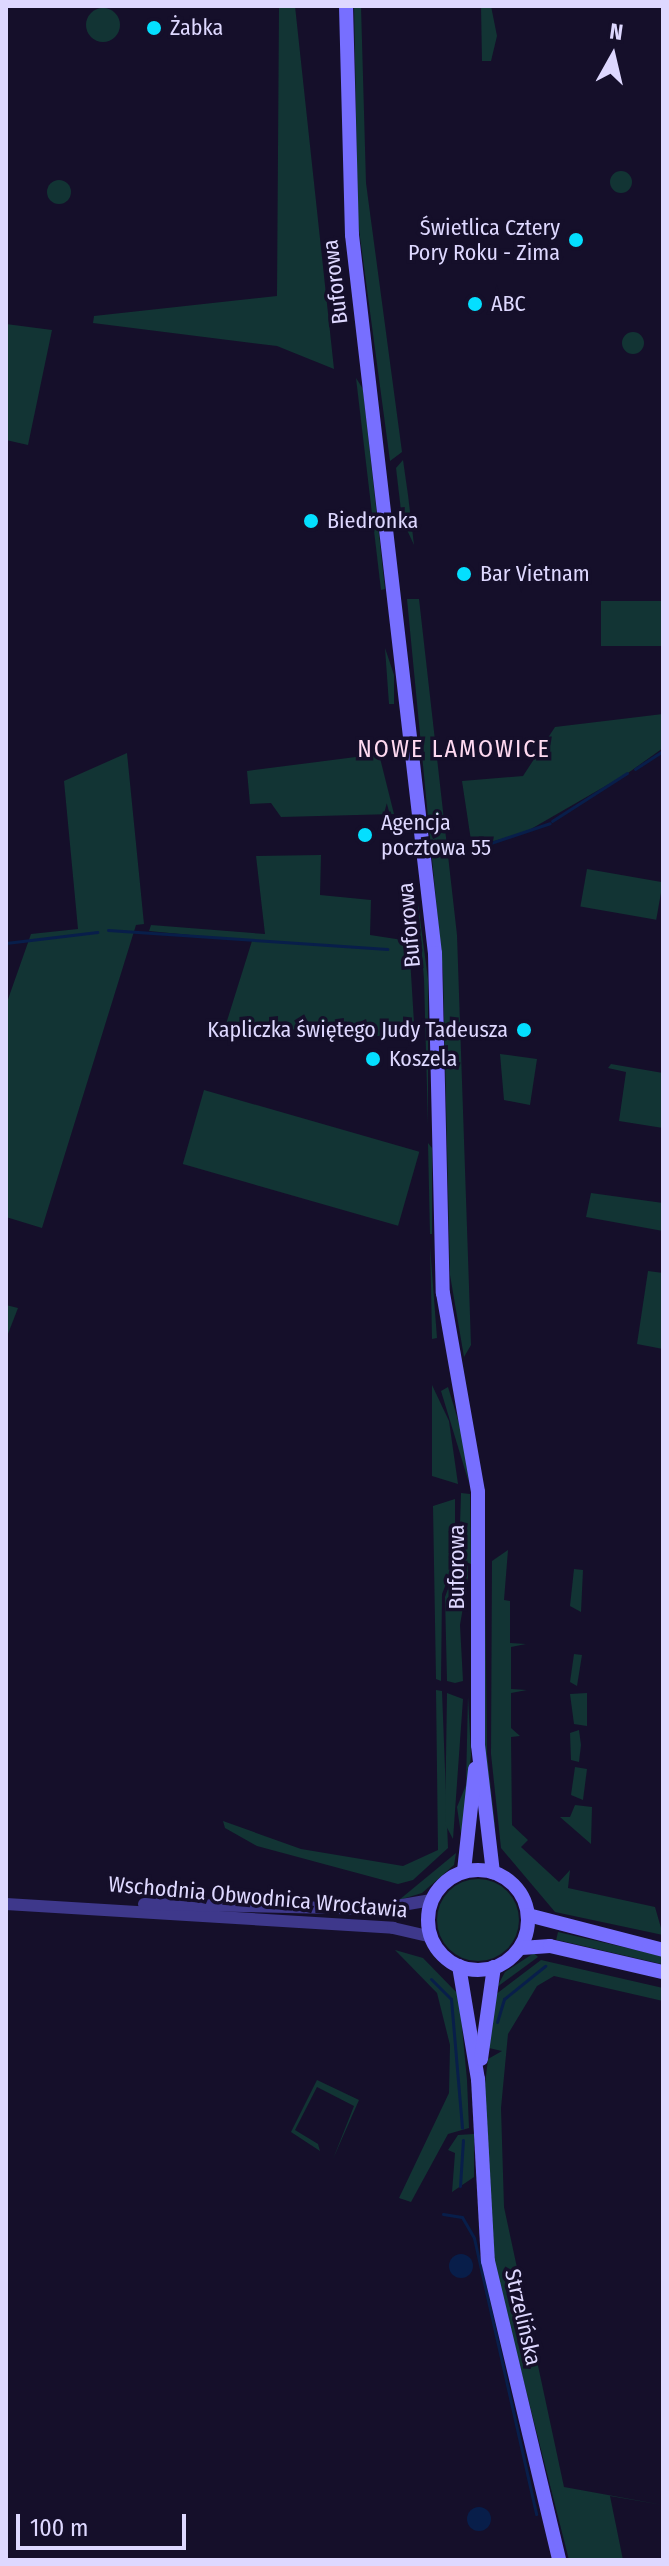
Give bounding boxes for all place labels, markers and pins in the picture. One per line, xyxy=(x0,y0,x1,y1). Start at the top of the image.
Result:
place label: Żabka xyxy=(170,15,223,41)
marker: Żabka xyxy=(145,19,163,37)
place label: Świetlica Cztery Pory Roku - Zima xyxy=(408,214,560,266)
marker: Świetlica Cztery Pory Roku - Zima xyxy=(567,231,585,249)
place label: ABC xyxy=(491,291,526,317)
marker: ABC xyxy=(466,295,484,313)
place label: Biedronka xyxy=(327,508,418,534)
marker: Biedronka xyxy=(302,512,320,530)
place label: Bar Vietnam xyxy=(480,561,590,587)
marker: Bar Vietnam xyxy=(455,565,473,583)
place label: Agencja pocztowa 55 xyxy=(381,809,491,860)
marker: Agencja pocztowa 55 xyxy=(356,826,374,844)
place label: Kapliczka świętego Judy Tadeusza xyxy=(207,1017,508,1043)
marker: Kapliczka świętego Judy Tadeusza xyxy=(515,1021,533,1039)
place label: Koszela xyxy=(389,1046,457,1072)
marker: Koszela xyxy=(364,1050,382,1068)

